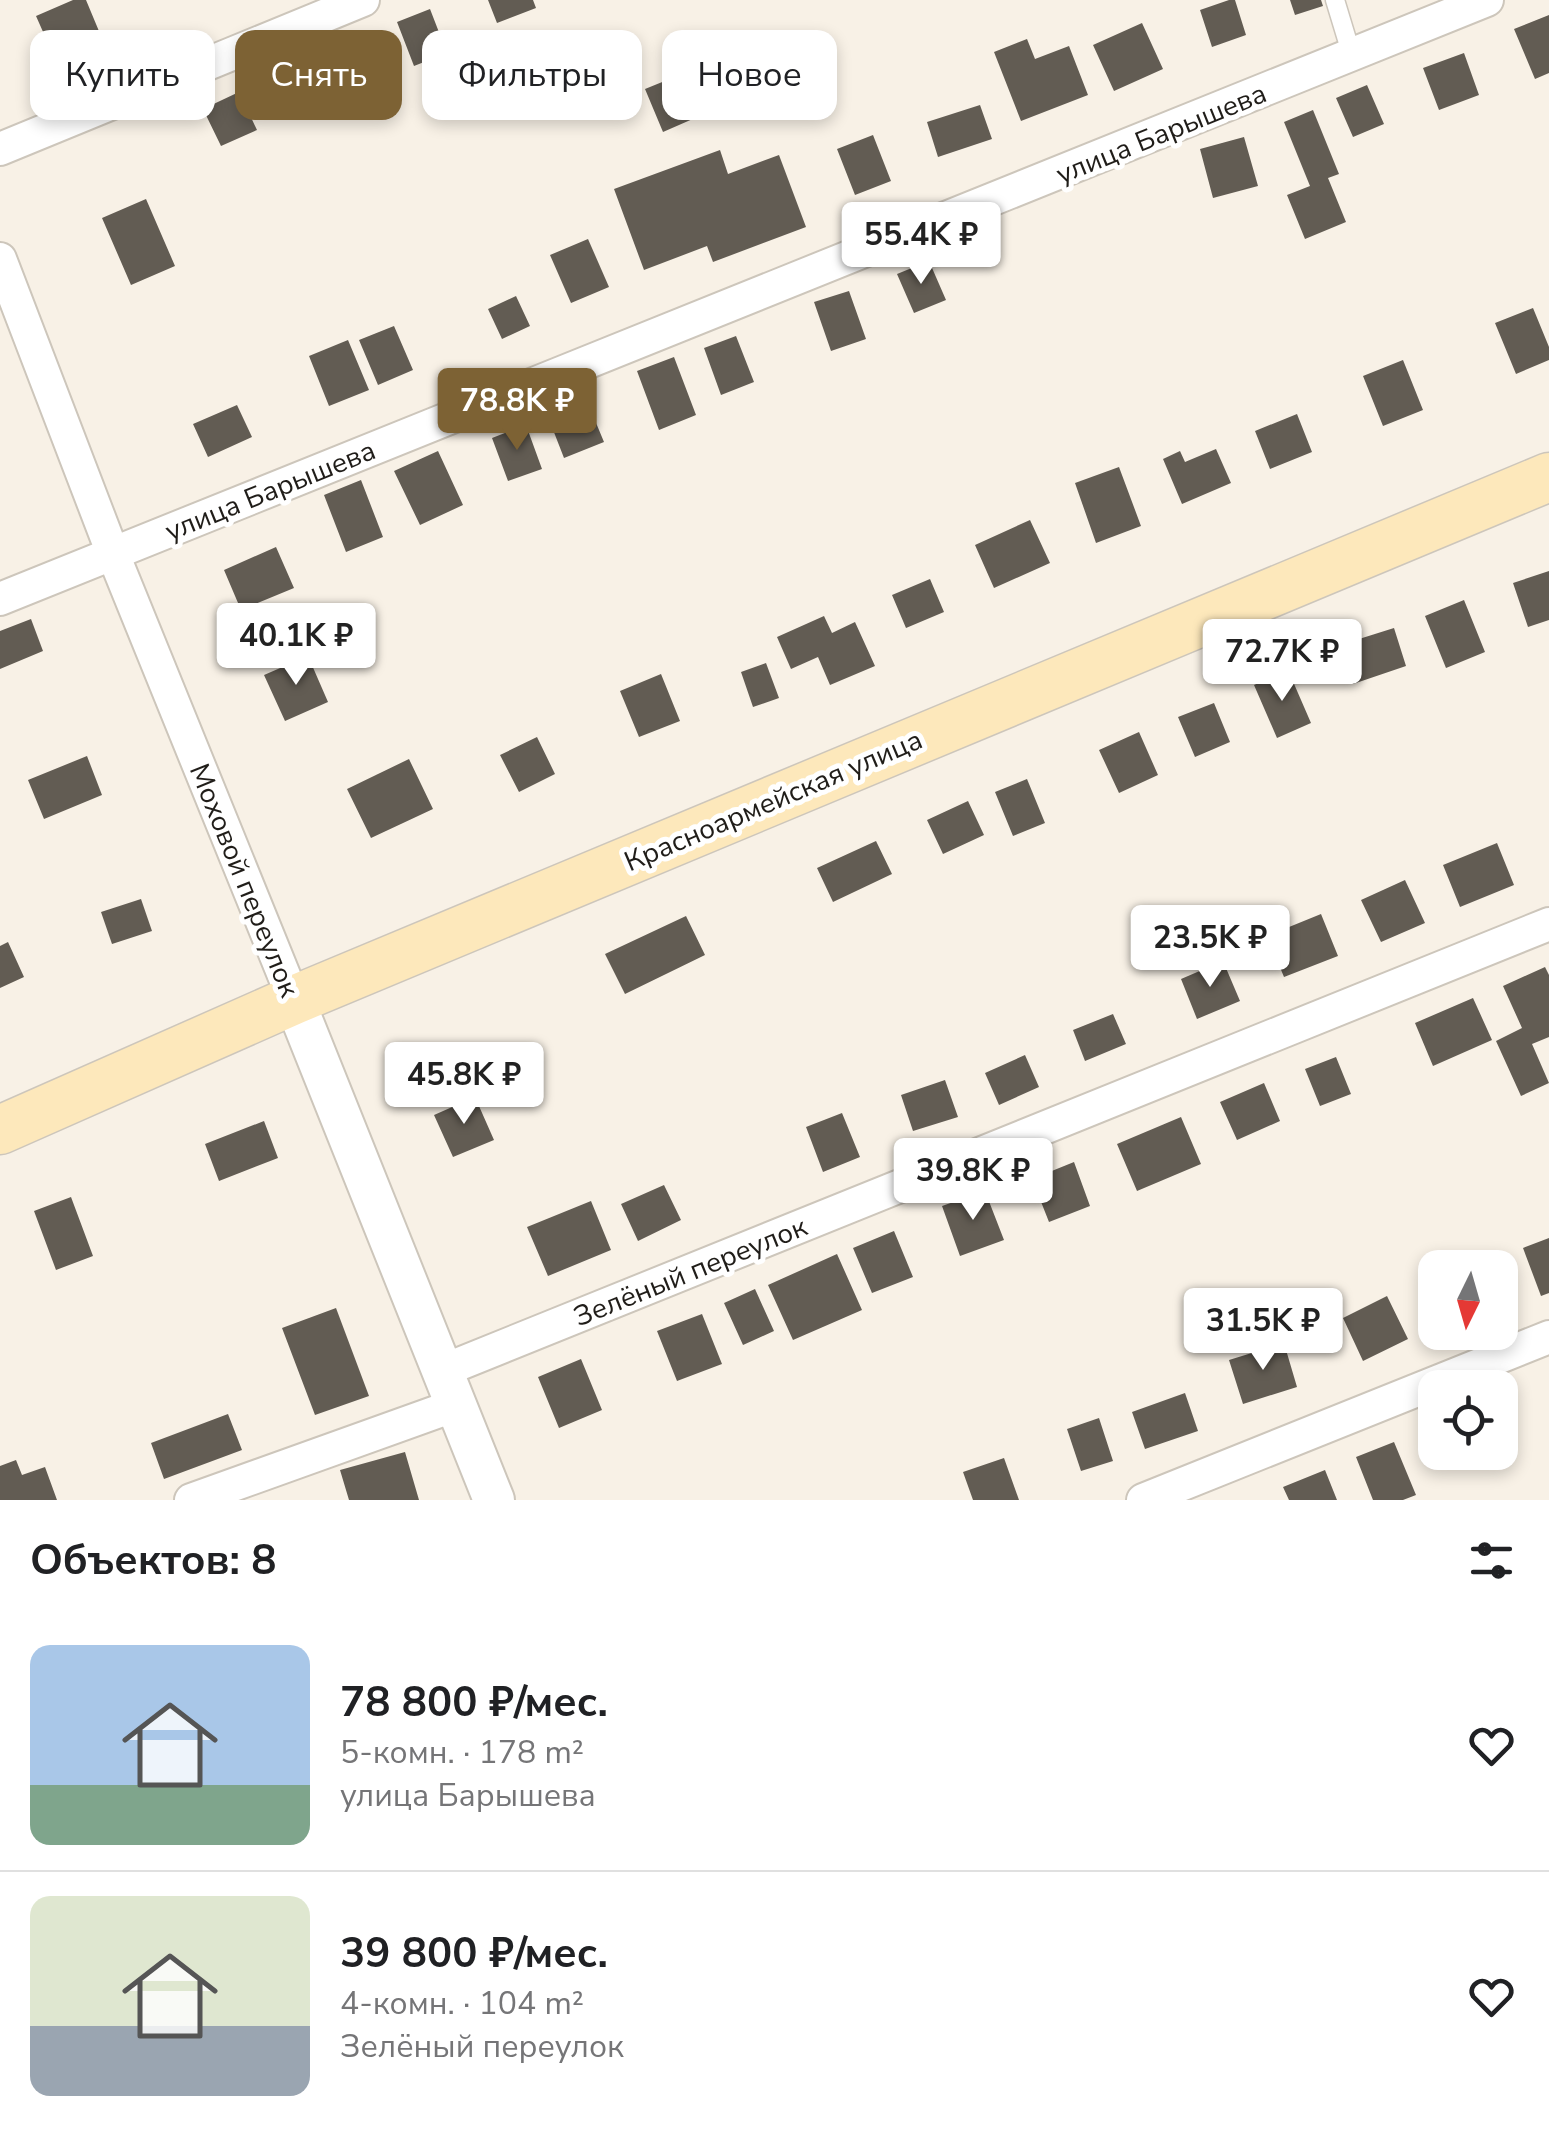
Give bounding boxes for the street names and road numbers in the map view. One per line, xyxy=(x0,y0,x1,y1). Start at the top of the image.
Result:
street label: улица Барышева xyxy=(1050,74,1272,193)
street label: улица Барышева xyxy=(159,431,381,550)
street label: Красноармейская улица xyxy=(619,721,928,881)
street label: Моховой переулок xyxy=(180,758,308,1003)
street label: Зелёный переулок xyxy=(568,1208,813,1336)

